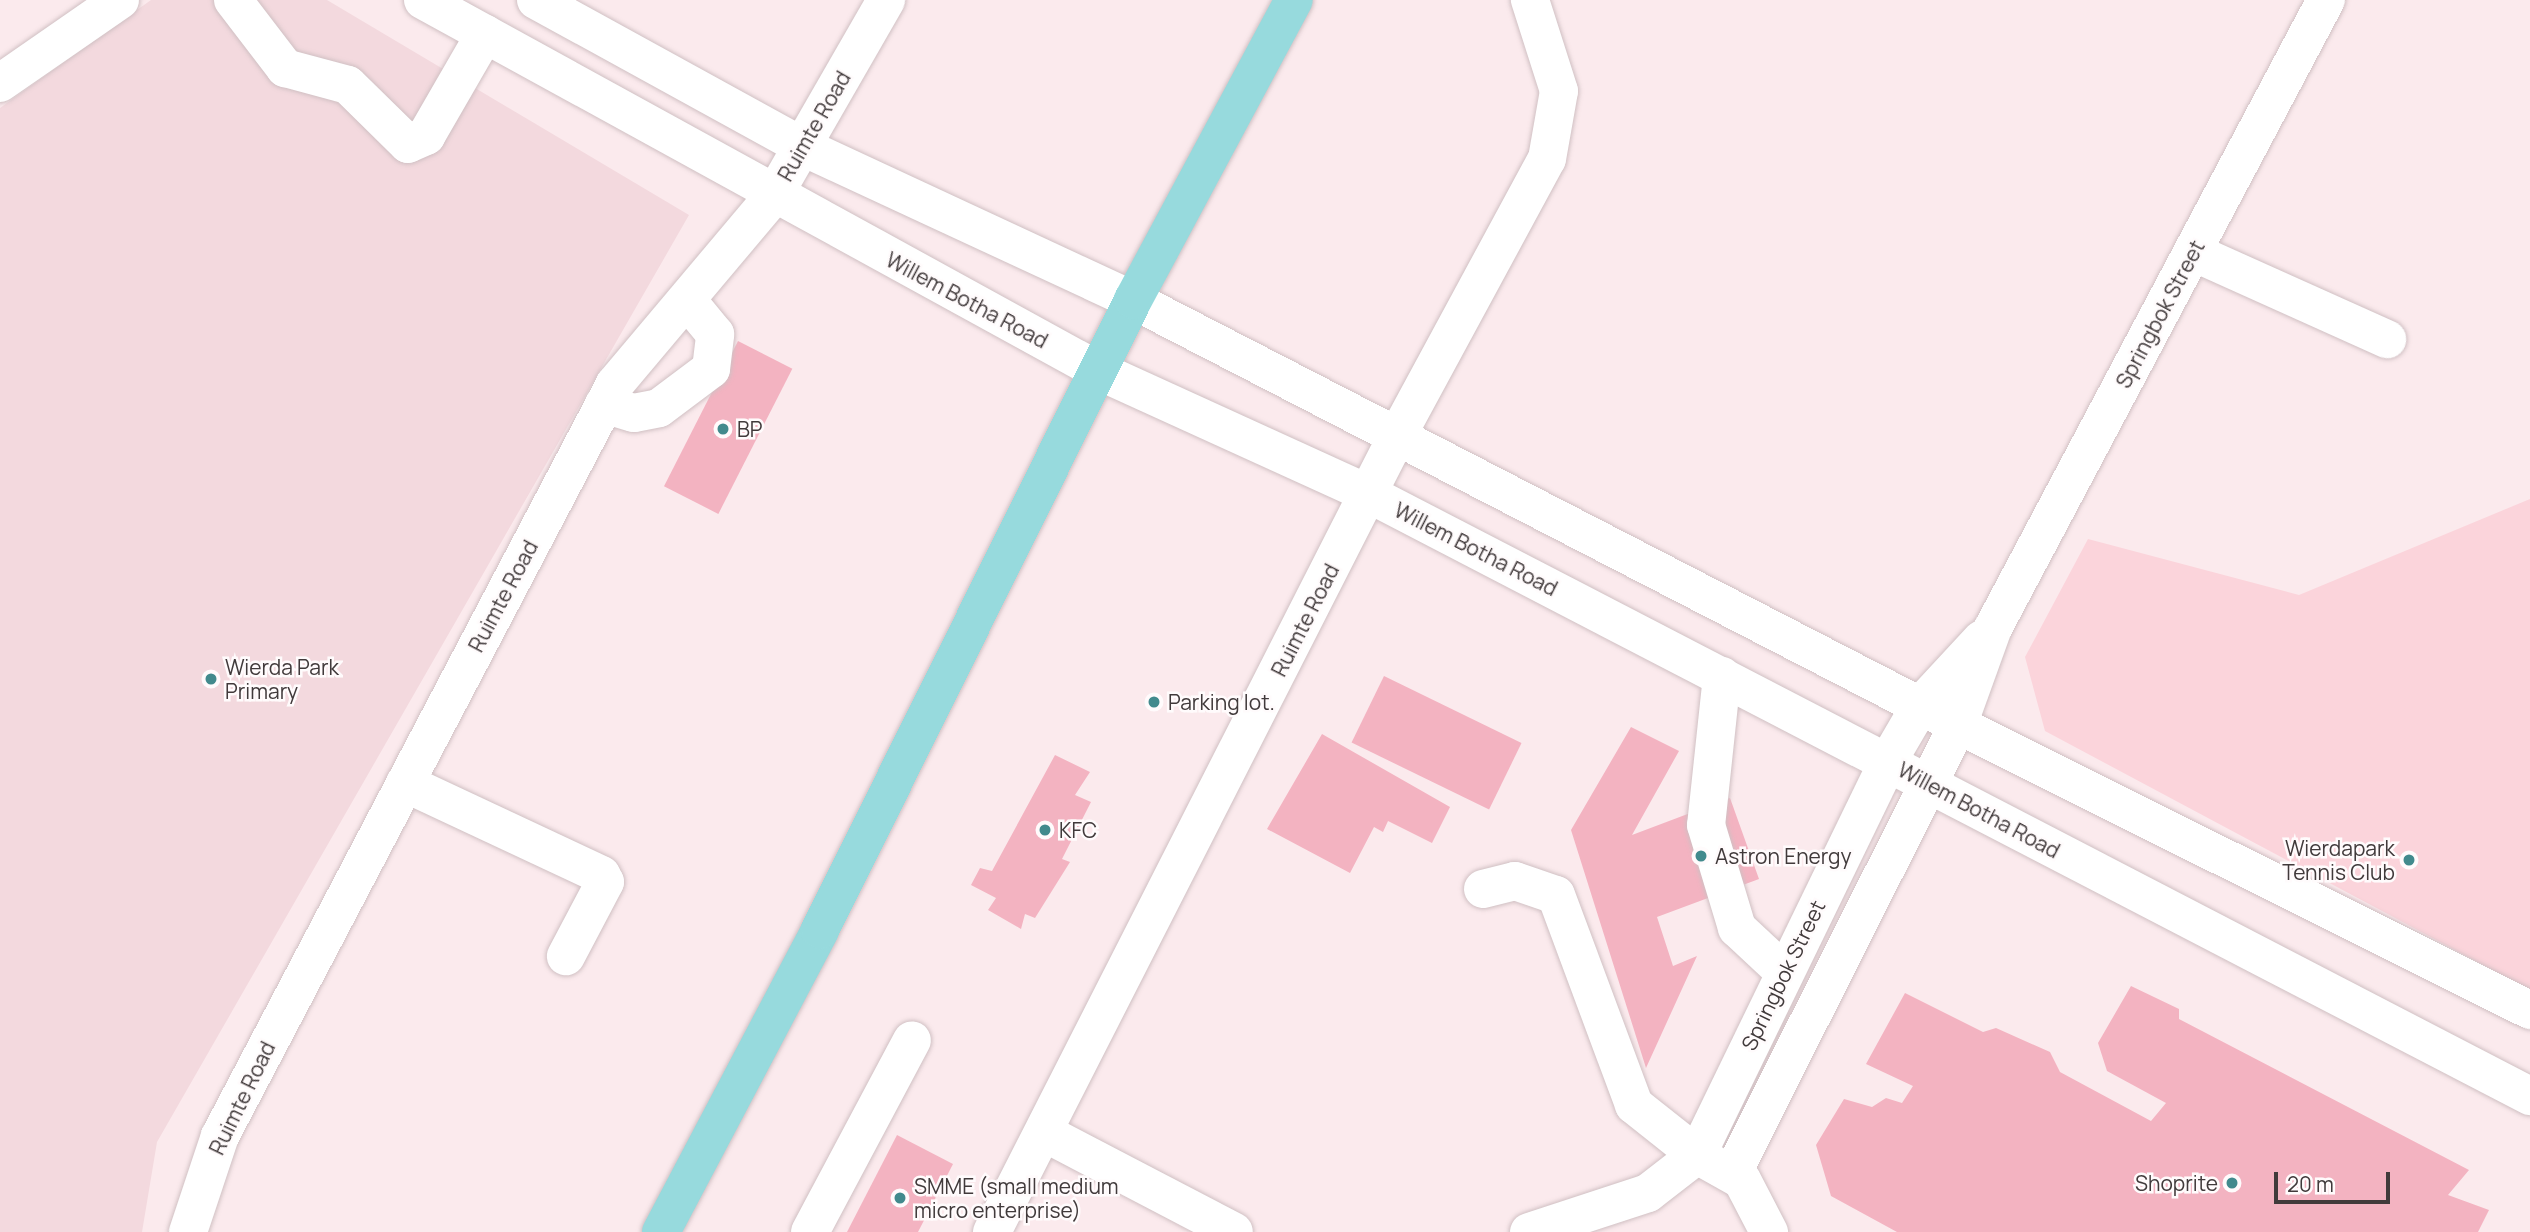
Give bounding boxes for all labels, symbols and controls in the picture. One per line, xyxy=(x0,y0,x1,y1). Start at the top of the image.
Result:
street label: Ruimte Road xyxy=(772,67,856,185)
street label: Springbok Street xyxy=(2110,236,2210,392)
street label: Willem Botha Road xyxy=(882,247,1052,353)
place label: BP xyxy=(737,416,763,442)
marker: BP xyxy=(715,421,731,437)
street label: Willem Botha Road xyxy=(1390,497,1562,601)
street label: Ruimte Road xyxy=(463,536,543,656)
street label: Ruimte Road xyxy=(1266,560,1344,680)
place label: Wierda Park Primary xyxy=(225,654,339,704)
marker: Wierda Park Primary xyxy=(203,671,219,687)
place label: Parking lot. xyxy=(1168,689,1275,715)
marker: Parking lot. xyxy=(1146,694,1162,710)
street label: Willem Botha Road xyxy=(1894,757,2064,863)
place label: KFC xyxy=(1059,817,1097,843)
marker: KFC xyxy=(1037,822,1053,838)
place label: Wierdapark Tennis Club xyxy=(2282,835,2395,885)
place label: Astron Energy xyxy=(1715,843,1852,869)
marker: Astron Energy xyxy=(1693,848,1709,864)
marker: Wierdapark Tennis Club xyxy=(2401,852,2417,868)
street label: Springbok Street xyxy=(1736,896,1830,1054)
street label: Ruimte Road xyxy=(204,1037,280,1159)
scale bar xyxy=(2278,1158,2394,1202)
place label: Shoprite xyxy=(2135,1170,2218,1196)
text: 20 m xyxy=(2287,1170,2334,1198)
place label: SMME (small medium micro enterprise) xyxy=(914,1173,1119,1223)
marker: Shoprite xyxy=(2224,1175,2240,1191)
marker: SMME (small medium micro enterprise) xyxy=(892,1190,908,1206)

